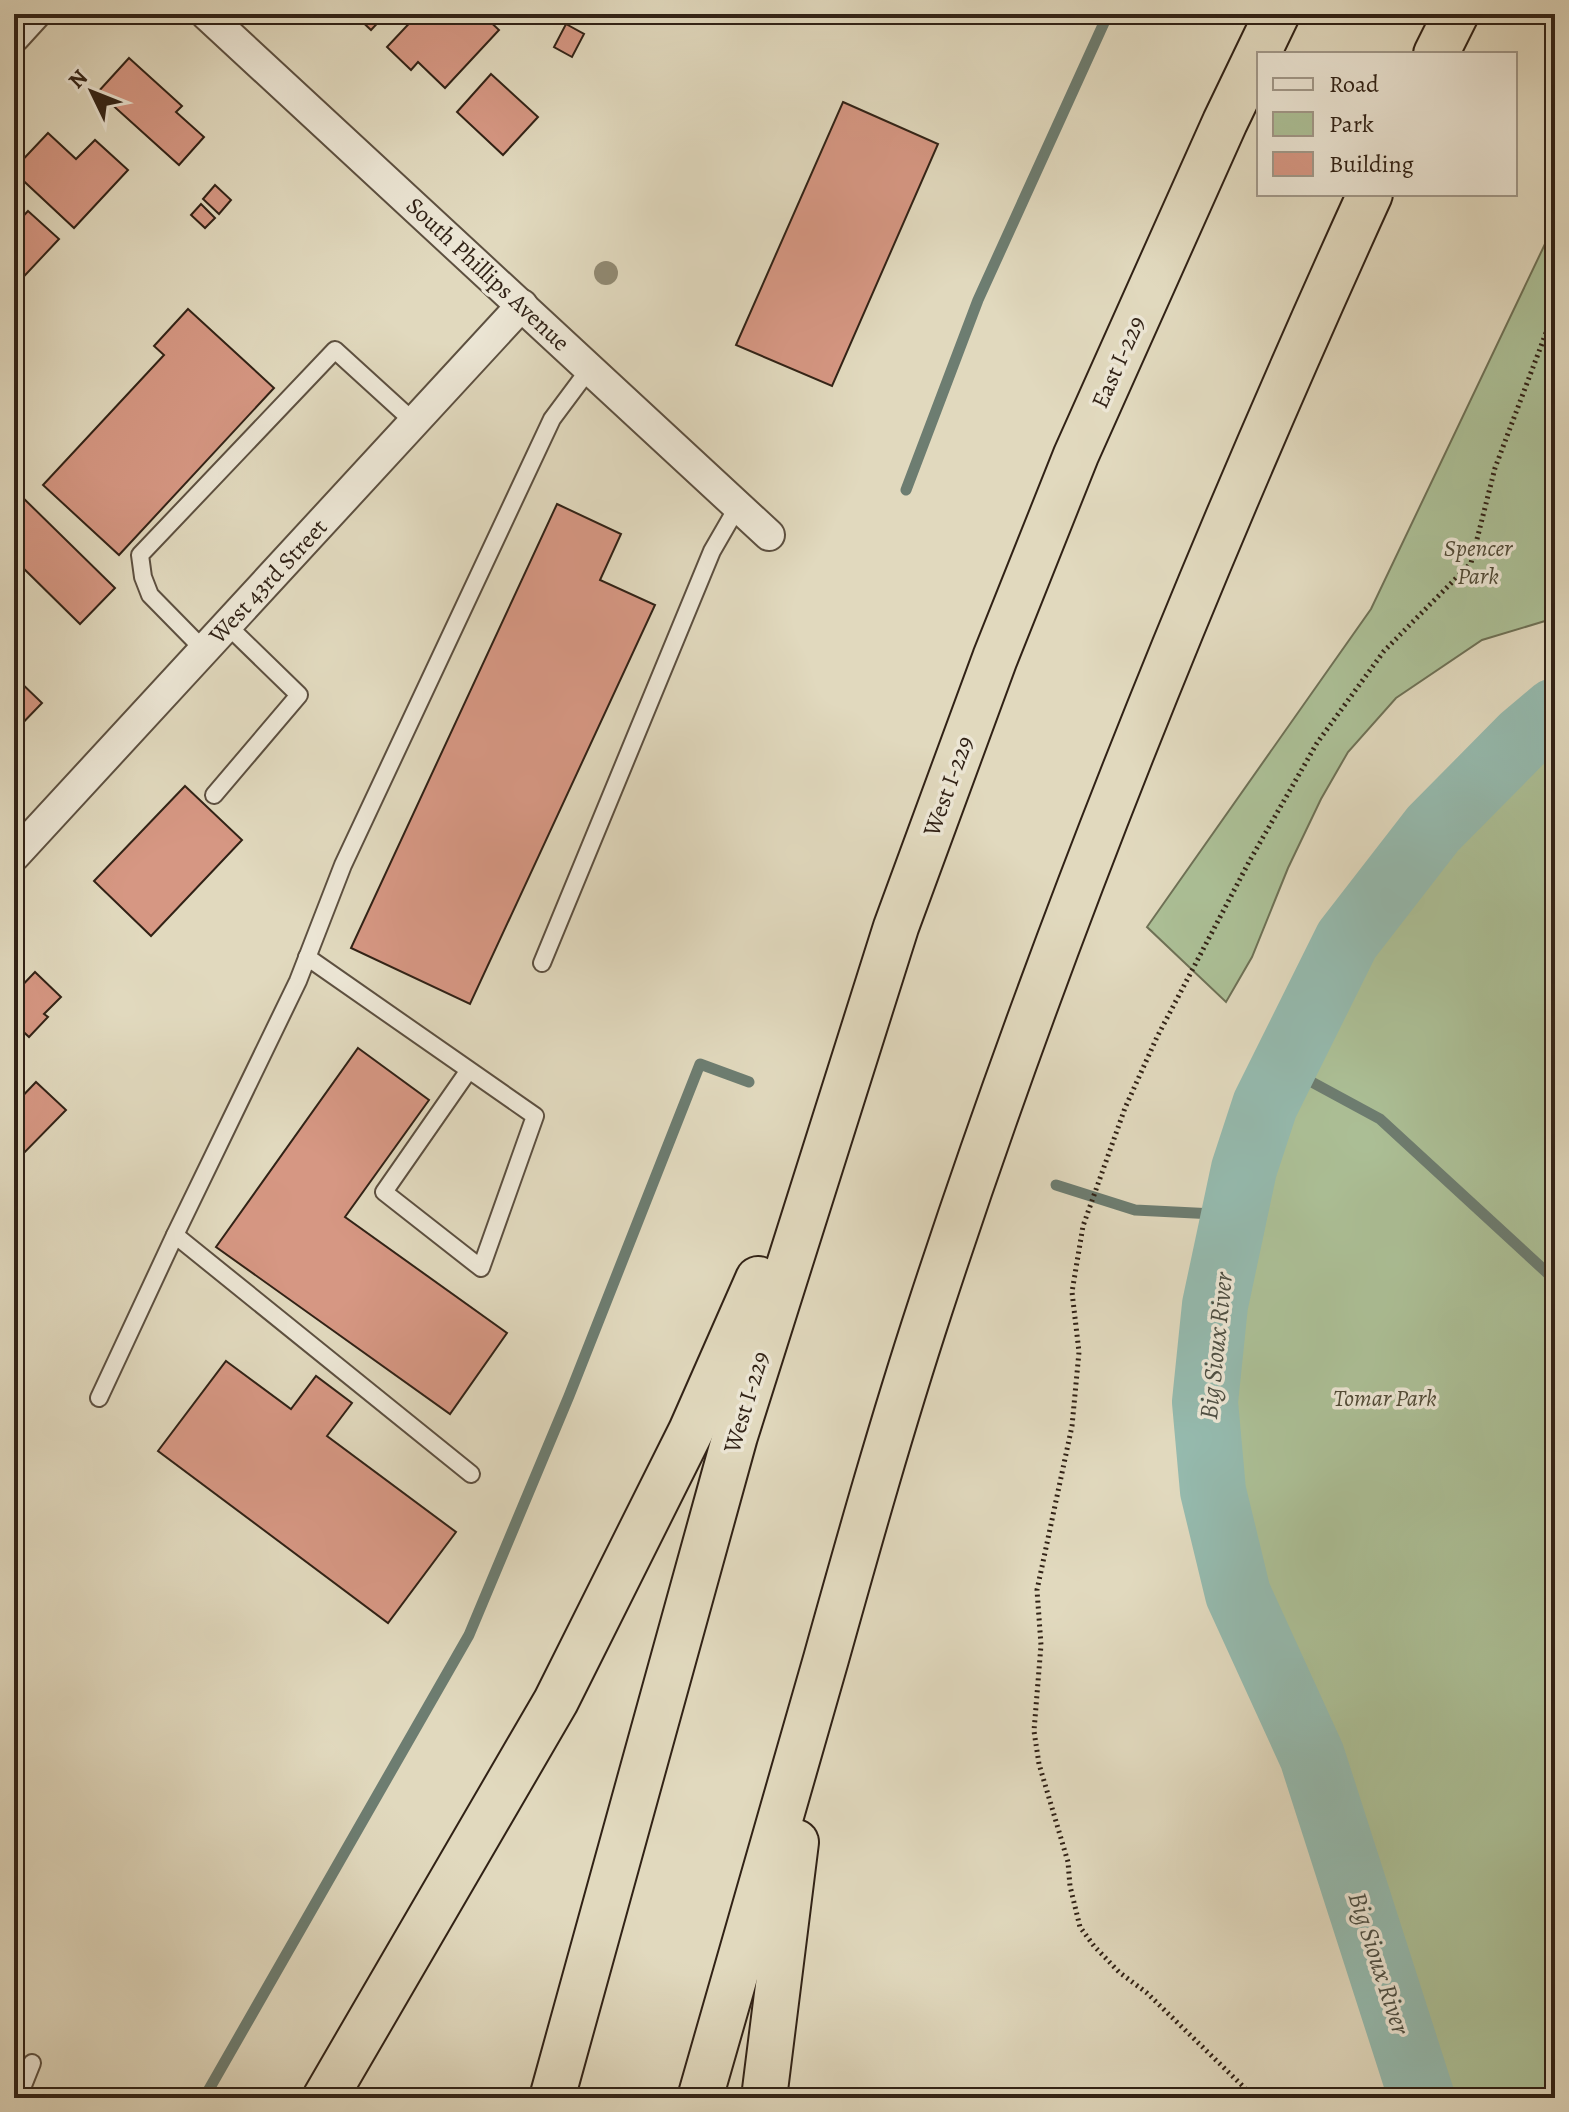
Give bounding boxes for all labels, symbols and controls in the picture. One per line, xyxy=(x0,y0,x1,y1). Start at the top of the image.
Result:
north arrow xyxy=(52,52,132,132)
legend xyxy=(1257,52,1517,196)
text: N xyxy=(62,63,95,95)
text: Road xyxy=(1329,68,1379,100)
text: Park xyxy=(1329,108,1374,140)
text: Building xyxy=(1329,148,1414,180)
street label: South Phillips Avenue xyxy=(399,190,577,358)
street label: East I-229 xyxy=(1083,311,1153,413)
street label: West 43rd Street xyxy=(201,511,334,651)
park label: Spencer Park xyxy=(1444,532,1513,592)
street label: West I-229 xyxy=(915,731,981,841)
water label: Big Sioux River xyxy=(1191,1270,1241,1421)
street label: West I-229 xyxy=(715,1347,777,1458)
park label: Tomar Park xyxy=(1333,1382,1437,1414)
water label: Big Sioux River xyxy=(1340,1887,1419,2040)

